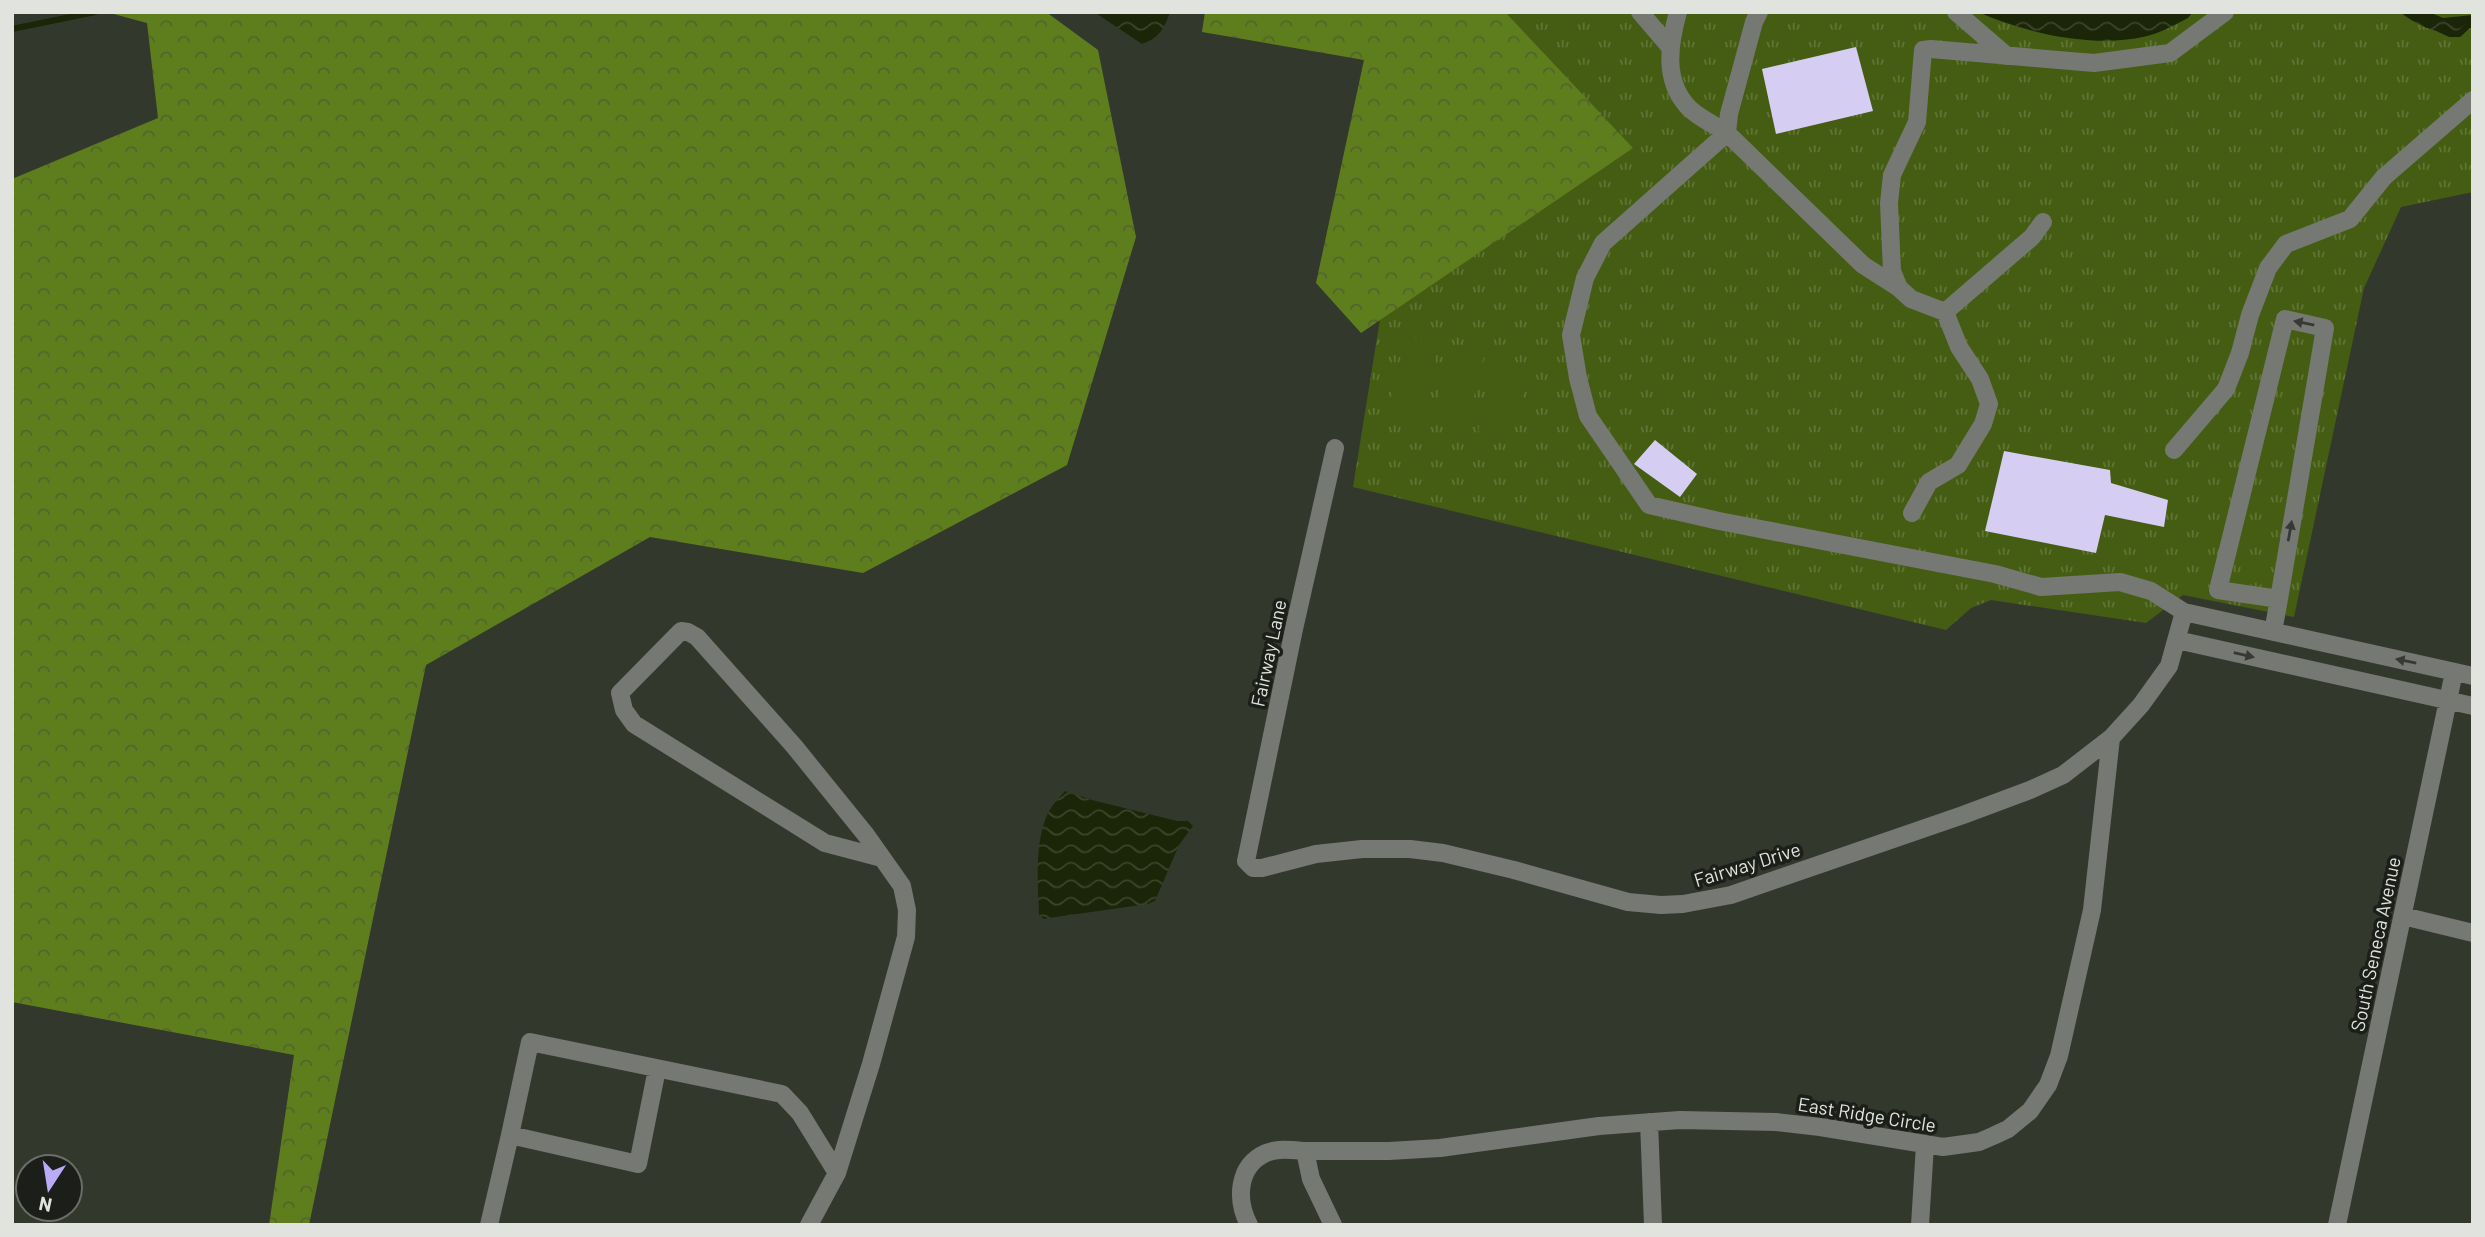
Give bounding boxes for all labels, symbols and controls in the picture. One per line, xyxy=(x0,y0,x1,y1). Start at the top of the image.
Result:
one-way arrow xyxy=(2293,318,2315,329)
one-way arrow xyxy=(2285,520,2296,542)
street label: Fairway Lane xyxy=(1245,598,1291,708)
one-way arrow xyxy=(2233,649,2255,660)
one-way arrow xyxy=(2395,656,2417,667)
street label: Fairway Drive xyxy=(1691,837,1803,891)
street label: South Seneca Avenue xyxy=(2345,855,2405,1033)
street label: East Ridge Circle xyxy=(1796,1092,1938,1136)
north arrow xyxy=(14,1153,84,1223)
text: N xyxy=(37,1193,54,1218)

